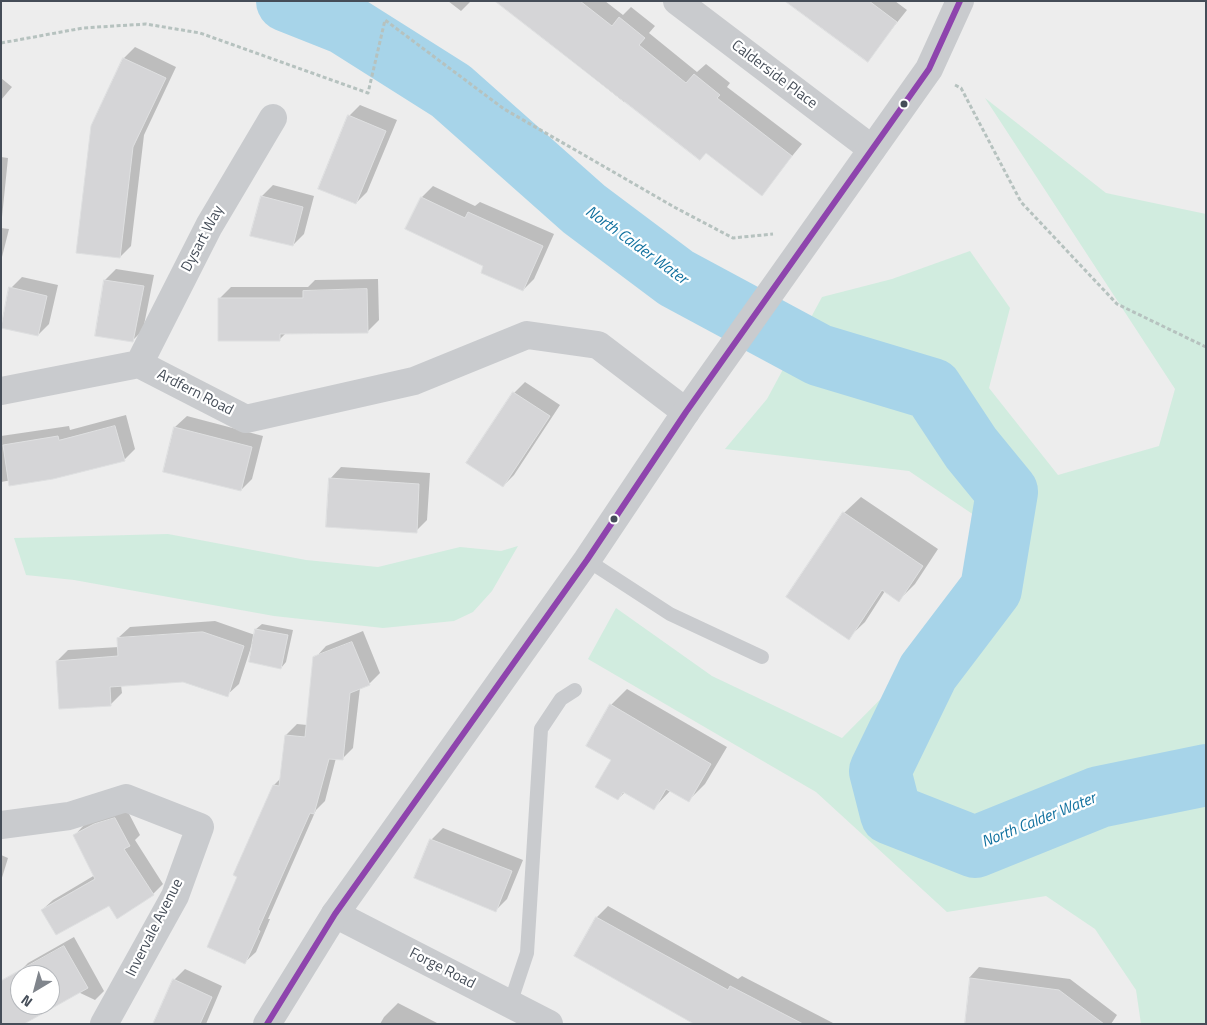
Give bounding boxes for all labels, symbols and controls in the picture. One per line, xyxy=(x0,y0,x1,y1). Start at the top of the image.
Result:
street label: Calderside Place xyxy=(728,37,820,113)
unlabelled marker xyxy=(899,99,909,109)
street label: Dysart Way xyxy=(178,203,228,275)
water label: North Calder Water xyxy=(581,203,691,289)
street label: Ardfern Road xyxy=(154,366,236,420)
unlabelled marker xyxy=(609,514,619,524)
water label: North Calder Water xyxy=(979,789,1099,853)
street label: Invervale Avenue xyxy=(123,876,187,980)
street label: Forge Road xyxy=(406,945,478,993)
north arrow xyxy=(10,965,60,1015)
text: N xyxy=(16,990,36,1013)

